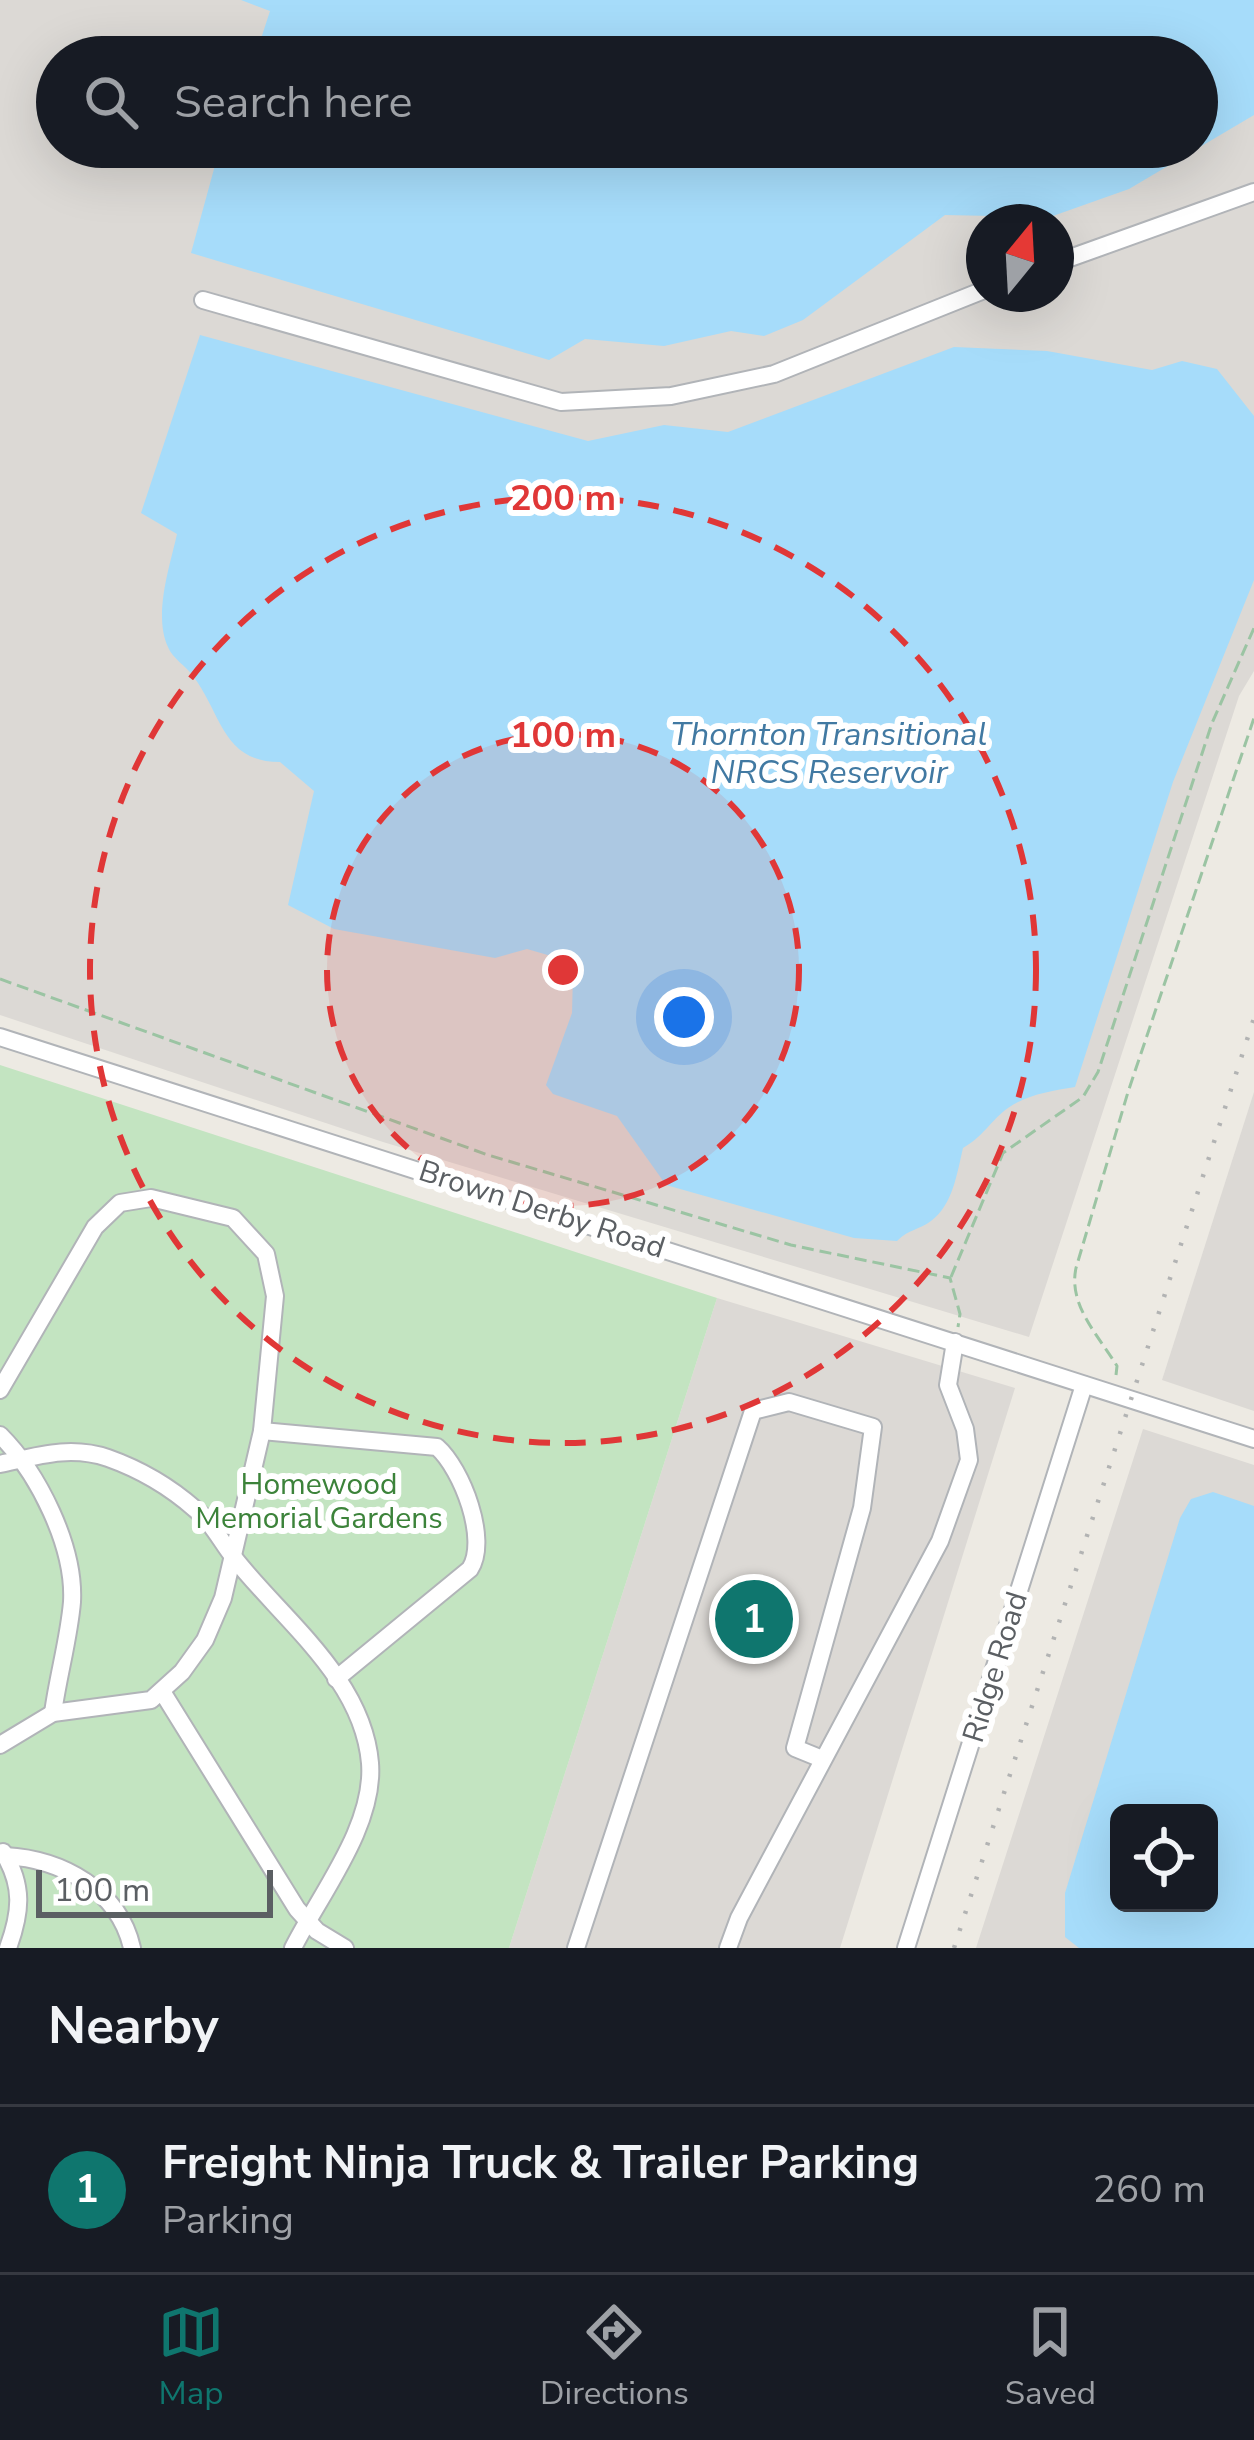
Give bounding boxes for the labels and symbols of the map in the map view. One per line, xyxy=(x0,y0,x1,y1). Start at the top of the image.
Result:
north arrow xyxy=(966,204,1074,312)
text: 200 m xyxy=(510,474,616,523)
text: 100 m xyxy=(510,711,616,760)
water label: Thornton Transitional NRCS Reservoir xyxy=(671,712,987,795)
centre of rings xyxy=(542,949,584,991)
your location xyxy=(654,987,714,1047)
street label: Brown Derby Road xyxy=(414,1150,670,1269)
park label: Homewood Memorial Gardens xyxy=(195,1464,443,1539)
pin: 1 xyxy=(715,1574,793,1664)
street label: Ridge Road xyxy=(953,1587,1038,1748)
scale bar xyxy=(36,1864,273,1917)

